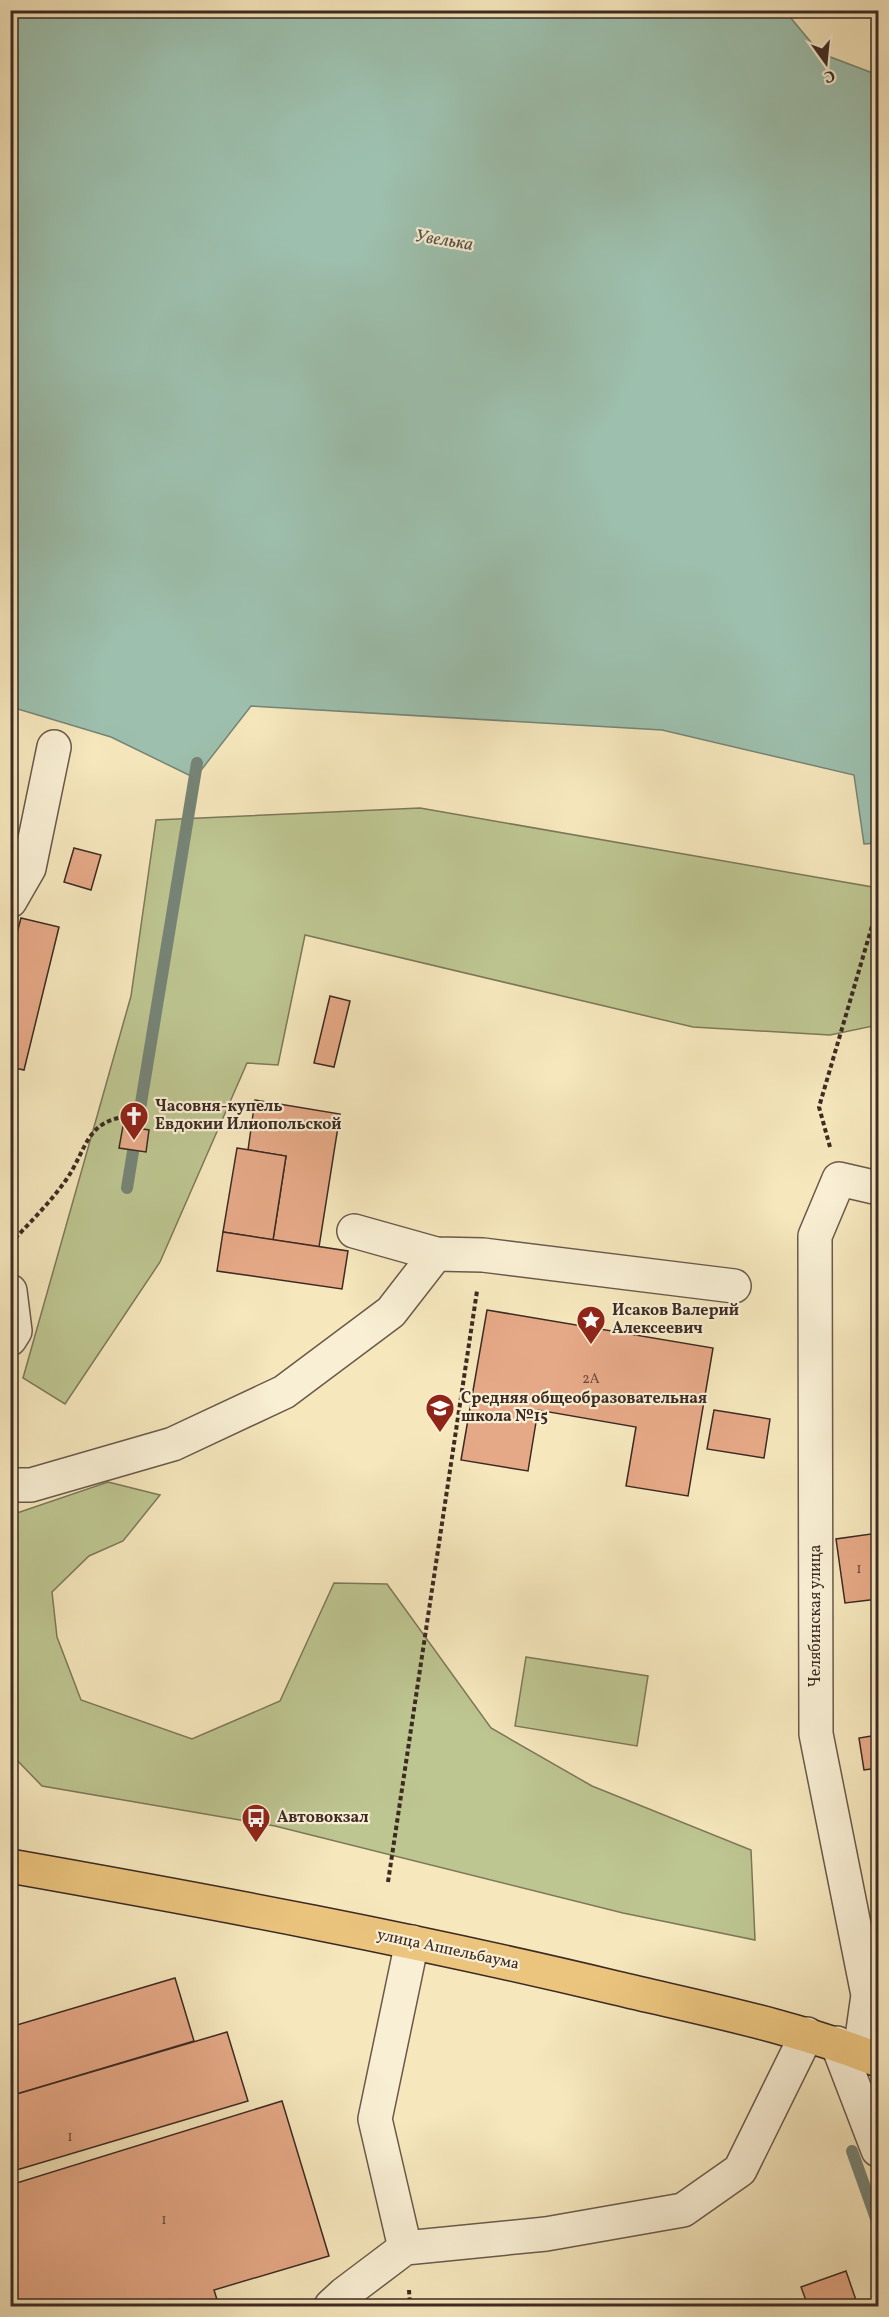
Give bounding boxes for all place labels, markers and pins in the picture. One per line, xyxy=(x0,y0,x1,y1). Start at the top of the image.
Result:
place label: Часовня-купель Евдокии Илиопольской xyxy=(155,1096,342,1136)
church icon: Часовня-купель Евдокии Илиопольской xyxy=(118,1100,150,1142)
place label: Исаков Валерий Алексеевич xyxy=(612,1300,739,1340)
place icon: Исаков Валерий Алексеевич xyxy=(575,1304,607,1346)
place label: Средняя общеобразовательная школа №15 xyxy=(461,1388,707,1428)
school or university icon: Средняя общеобразовательная школа №15 xyxy=(424,1392,456,1434)
bus stop icon: Автовокзал xyxy=(240,1802,272,1844)
place label: Автовокзал xyxy=(277,1807,369,1829)

